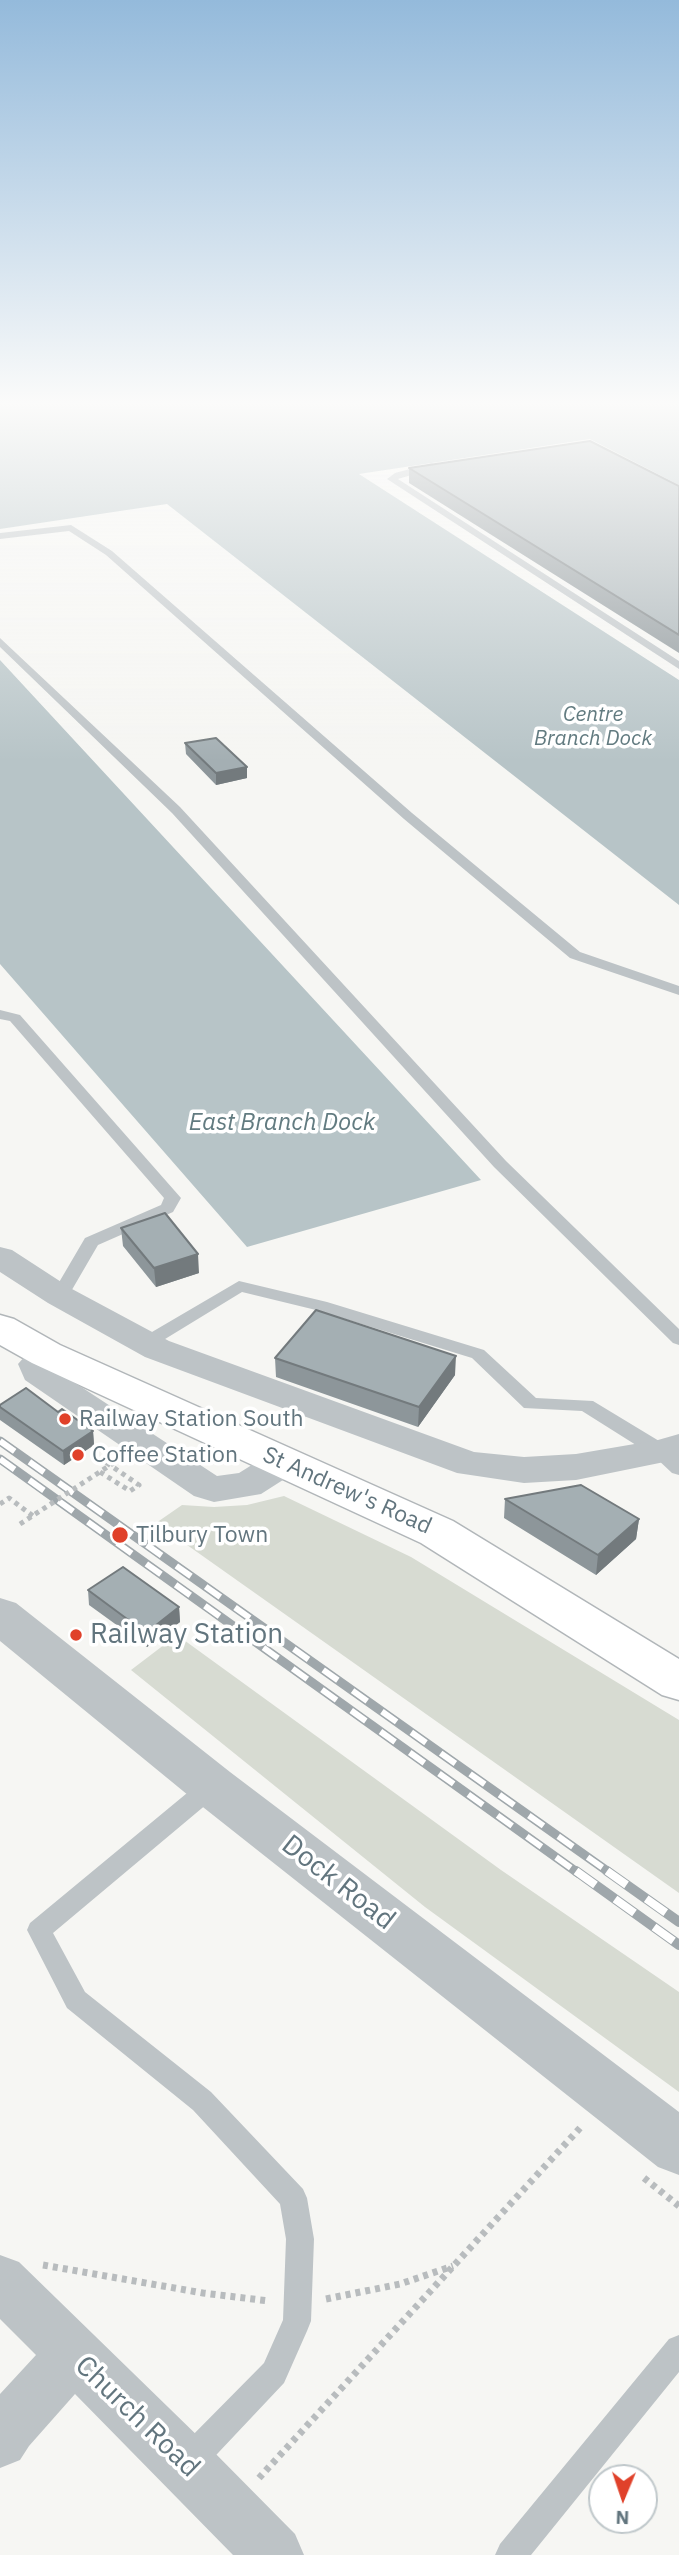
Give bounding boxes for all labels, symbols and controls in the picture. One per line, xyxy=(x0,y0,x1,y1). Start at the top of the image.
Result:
water label: Centre Branch Dock xyxy=(534,702,652,752)
water label: East Branch Dock xyxy=(189,1109,375,1137)
place label: Railway Station South xyxy=(79,1405,304,1433)
marker: Railway Station South xyxy=(57,1411,73,1427)
place label: Coffee Station xyxy=(92,1441,238,1469)
street label: St Andrew's Road xyxy=(258,1441,436,1541)
marker: Coffee Station xyxy=(70,1447,86,1463)
place label: Tilbury Town xyxy=(136,1521,268,1549)
marker: Tilbury Town xyxy=(110,1525,130,1545)
place label: Railway Station xyxy=(90,1618,283,1652)
marker: Railway Station xyxy=(68,1627,84,1643)
street label: Dock Road xyxy=(275,1828,401,1938)
street label: Church Road xyxy=(68,2349,206,2485)
north arrow xyxy=(588,2464,658,2534)
text: N xyxy=(615,2506,630,2530)

